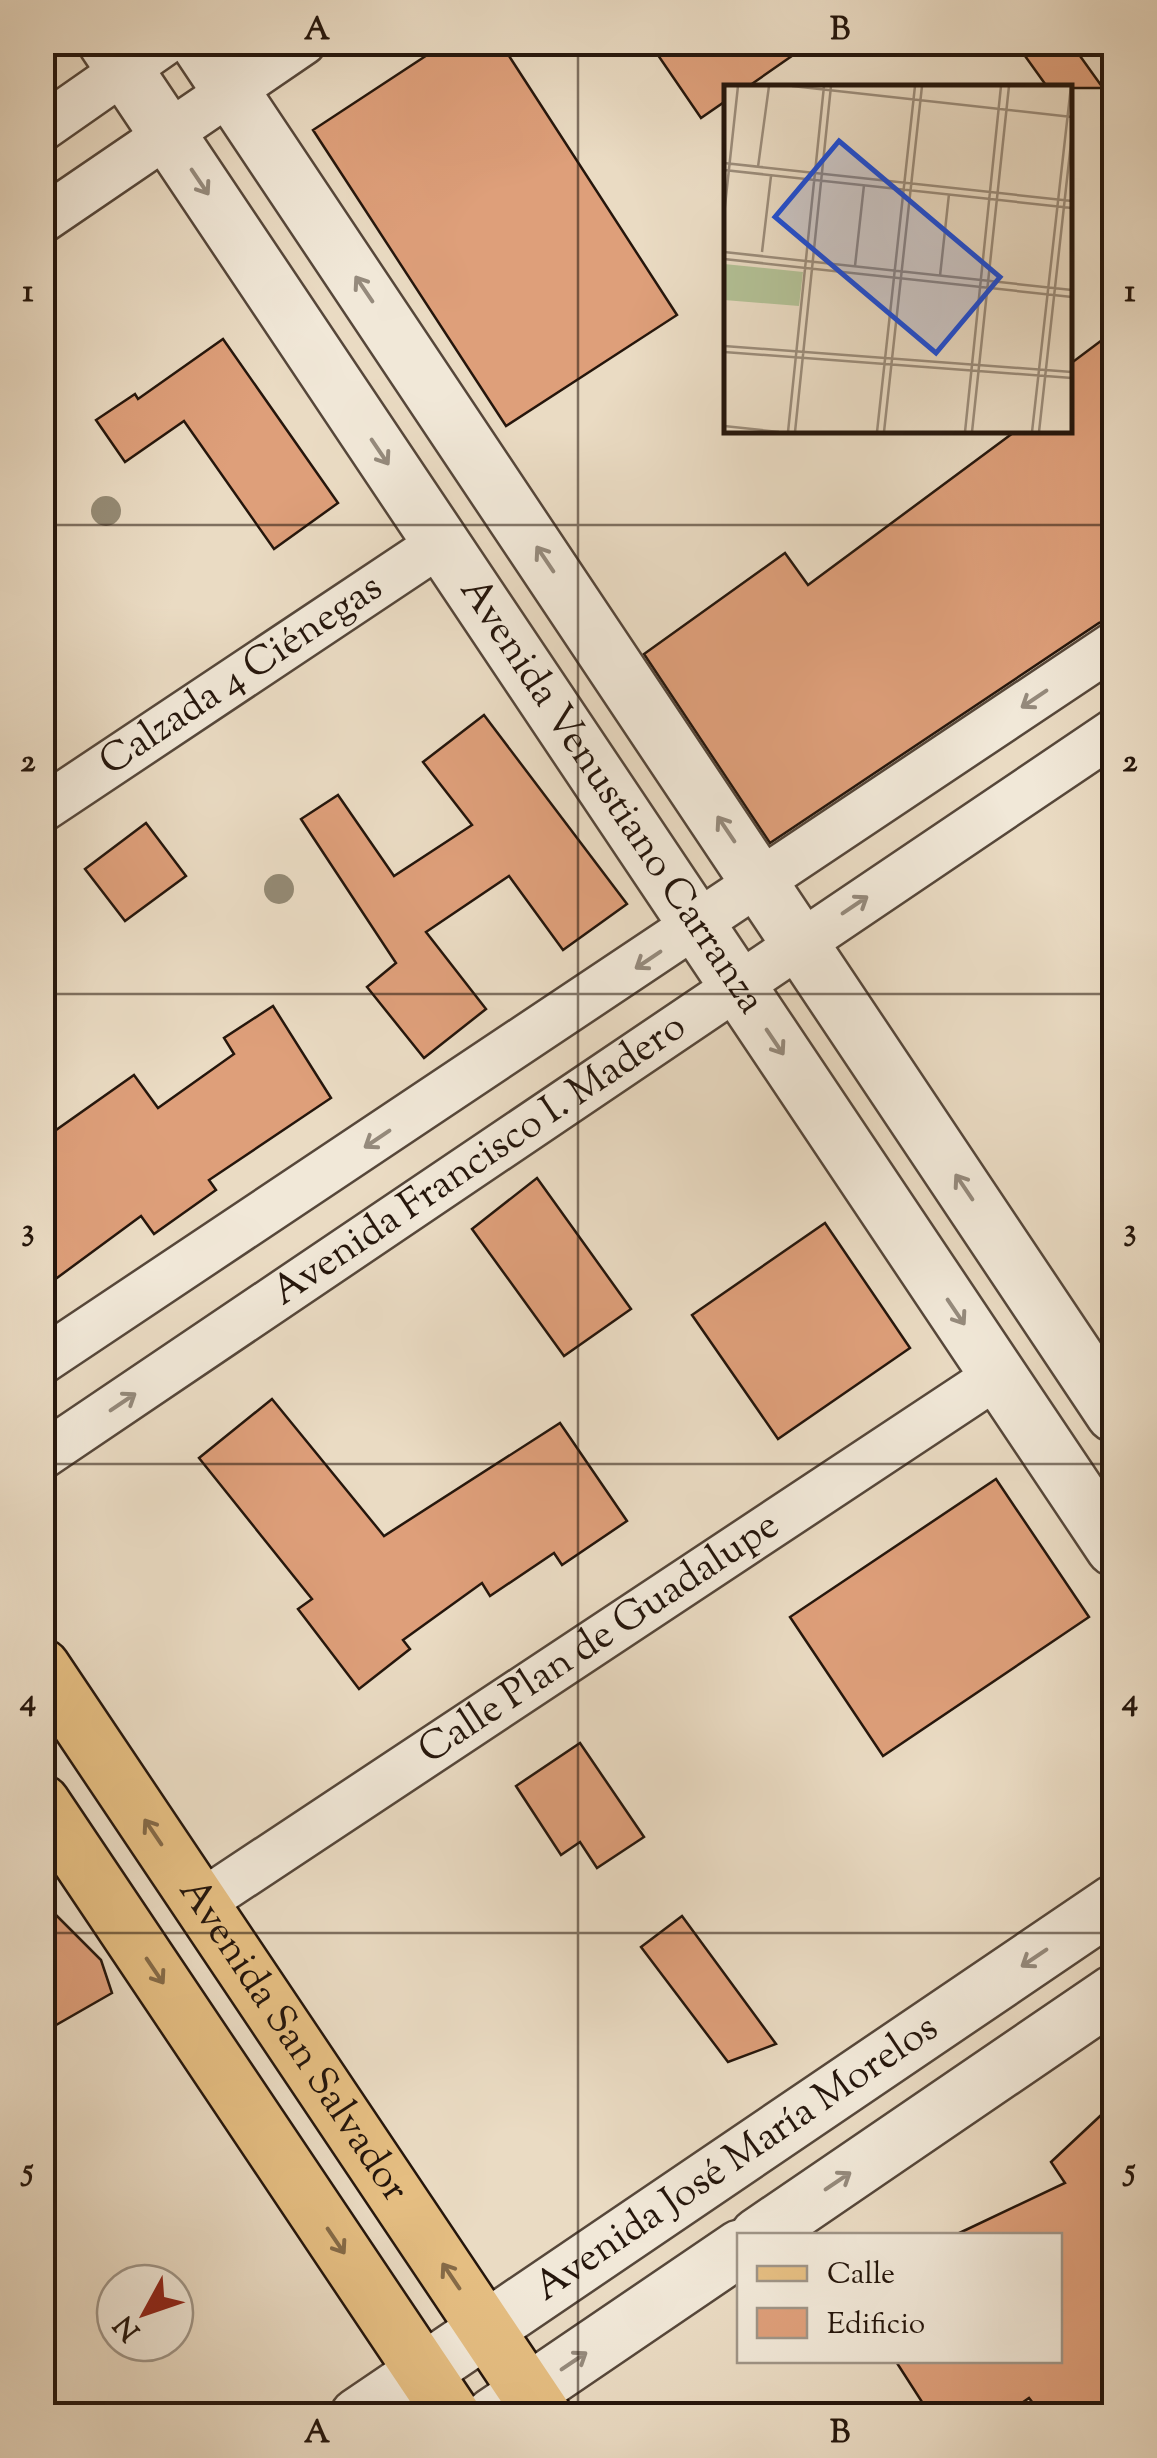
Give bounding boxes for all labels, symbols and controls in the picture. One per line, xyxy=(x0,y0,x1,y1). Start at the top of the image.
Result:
text: A xyxy=(304,8,330,54)
text: B xyxy=(830,8,850,54)
inset map xyxy=(724,85,1072,432)
one-way arrow xyxy=(189,167,210,195)
text: 1 xyxy=(23,270,34,316)
text: 1 xyxy=(1125,270,1136,316)
one-way arrow xyxy=(353,275,374,303)
one-way arrow xyxy=(370,438,390,465)
one-way arrow xyxy=(534,545,555,573)
street label: Calzada 4 Ciénegas xyxy=(89,561,395,791)
street label: Avenida Venustiano Carranza xyxy=(444,567,778,1026)
one-way arrow xyxy=(1020,688,1048,709)
text: 2 xyxy=(21,740,36,786)
text: 2 xyxy=(1123,740,1138,786)
one-way arrow xyxy=(715,815,736,843)
one-way arrow xyxy=(841,894,869,915)
one-way arrow xyxy=(635,949,663,970)
street label: Avenida Francisco I. Madero xyxy=(261,1000,698,1321)
one-way arrow xyxy=(765,1027,786,1055)
one-way arrow xyxy=(364,1129,392,1150)
one-way arrow xyxy=(953,1173,974,1201)
text: 3 xyxy=(22,1209,34,1255)
text: 3 xyxy=(1124,1209,1136,1255)
one-way arrow xyxy=(945,1297,966,1325)
one-way arrow xyxy=(109,1392,137,1413)
street label: Calle Plan de Guadalupe xyxy=(408,1499,791,1779)
text: 4 xyxy=(19,1679,36,1725)
text: 4 xyxy=(1121,1679,1138,1725)
one-way arrow xyxy=(143,1818,164,1846)
street label: Avenida San Salvador xyxy=(163,1868,422,2214)
one-way arrow xyxy=(1020,1947,1048,1968)
one-way arrow xyxy=(144,1957,165,1985)
street label: Avenida José María Morelos xyxy=(523,2001,951,2316)
text: 5 xyxy=(20,2149,34,2195)
text: 5 xyxy=(1122,2149,1136,2195)
one-way arrow xyxy=(824,2171,852,2192)
one-way arrow xyxy=(325,2227,346,2255)
legend xyxy=(737,2233,1062,2363)
text: Calle xyxy=(827,2254,895,2297)
north arrow xyxy=(95,2263,195,2363)
one-way arrow xyxy=(440,2263,461,2291)
text: Edificio xyxy=(827,2304,925,2347)
text: N xyxy=(106,2306,151,2349)
one-way arrow xyxy=(559,2351,587,2372)
text: A xyxy=(304,2411,330,2457)
text: B xyxy=(830,2411,850,2457)

